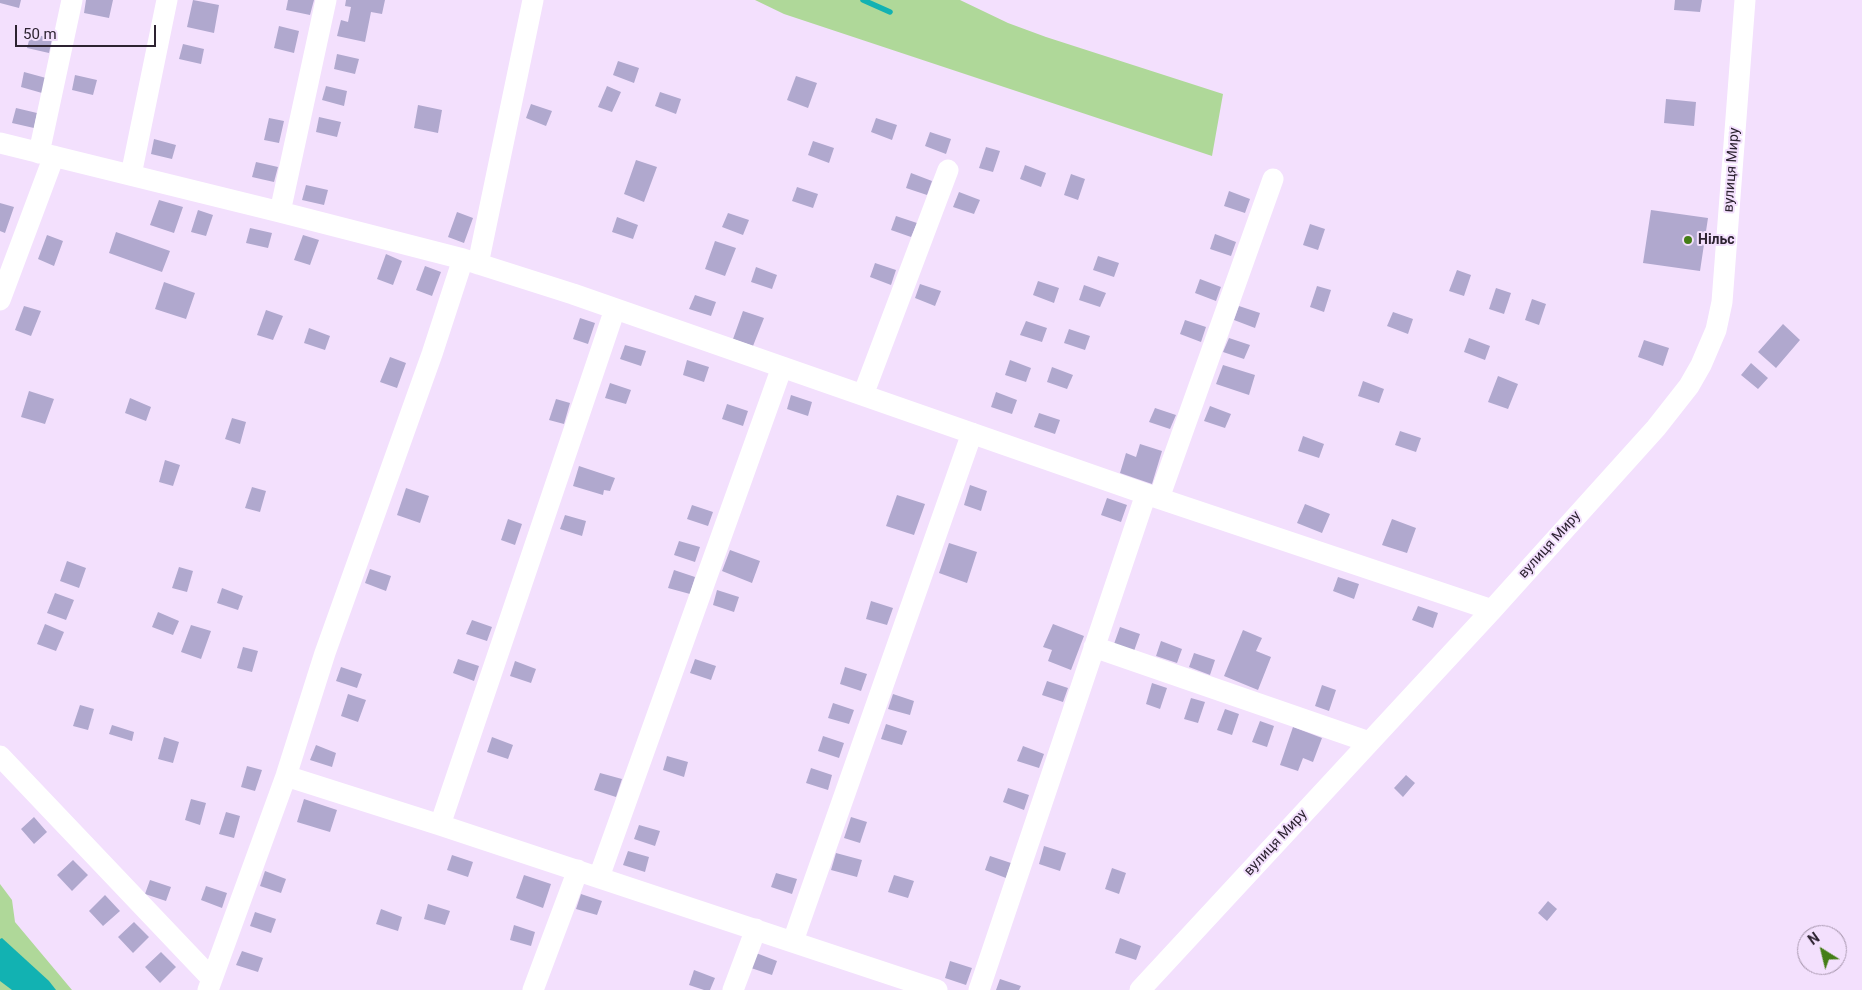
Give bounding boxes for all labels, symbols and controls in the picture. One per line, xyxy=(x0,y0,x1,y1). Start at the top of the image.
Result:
scale bar xyxy=(18,15,159,47)
text: 50 m xyxy=(23,25,57,43)
street label: вулиця Миру xyxy=(1721,127,1743,213)
place label: Нільс xyxy=(1698,232,1735,248)
marker: Нільс xyxy=(1682,234,1694,246)
street label: вулиця Миру xyxy=(1515,508,1585,582)
street label: вулиця Миру xyxy=(1241,806,1311,880)
north arrow xyxy=(1797,925,1847,975)
text: N xyxy=(1805,929,1822,948)

